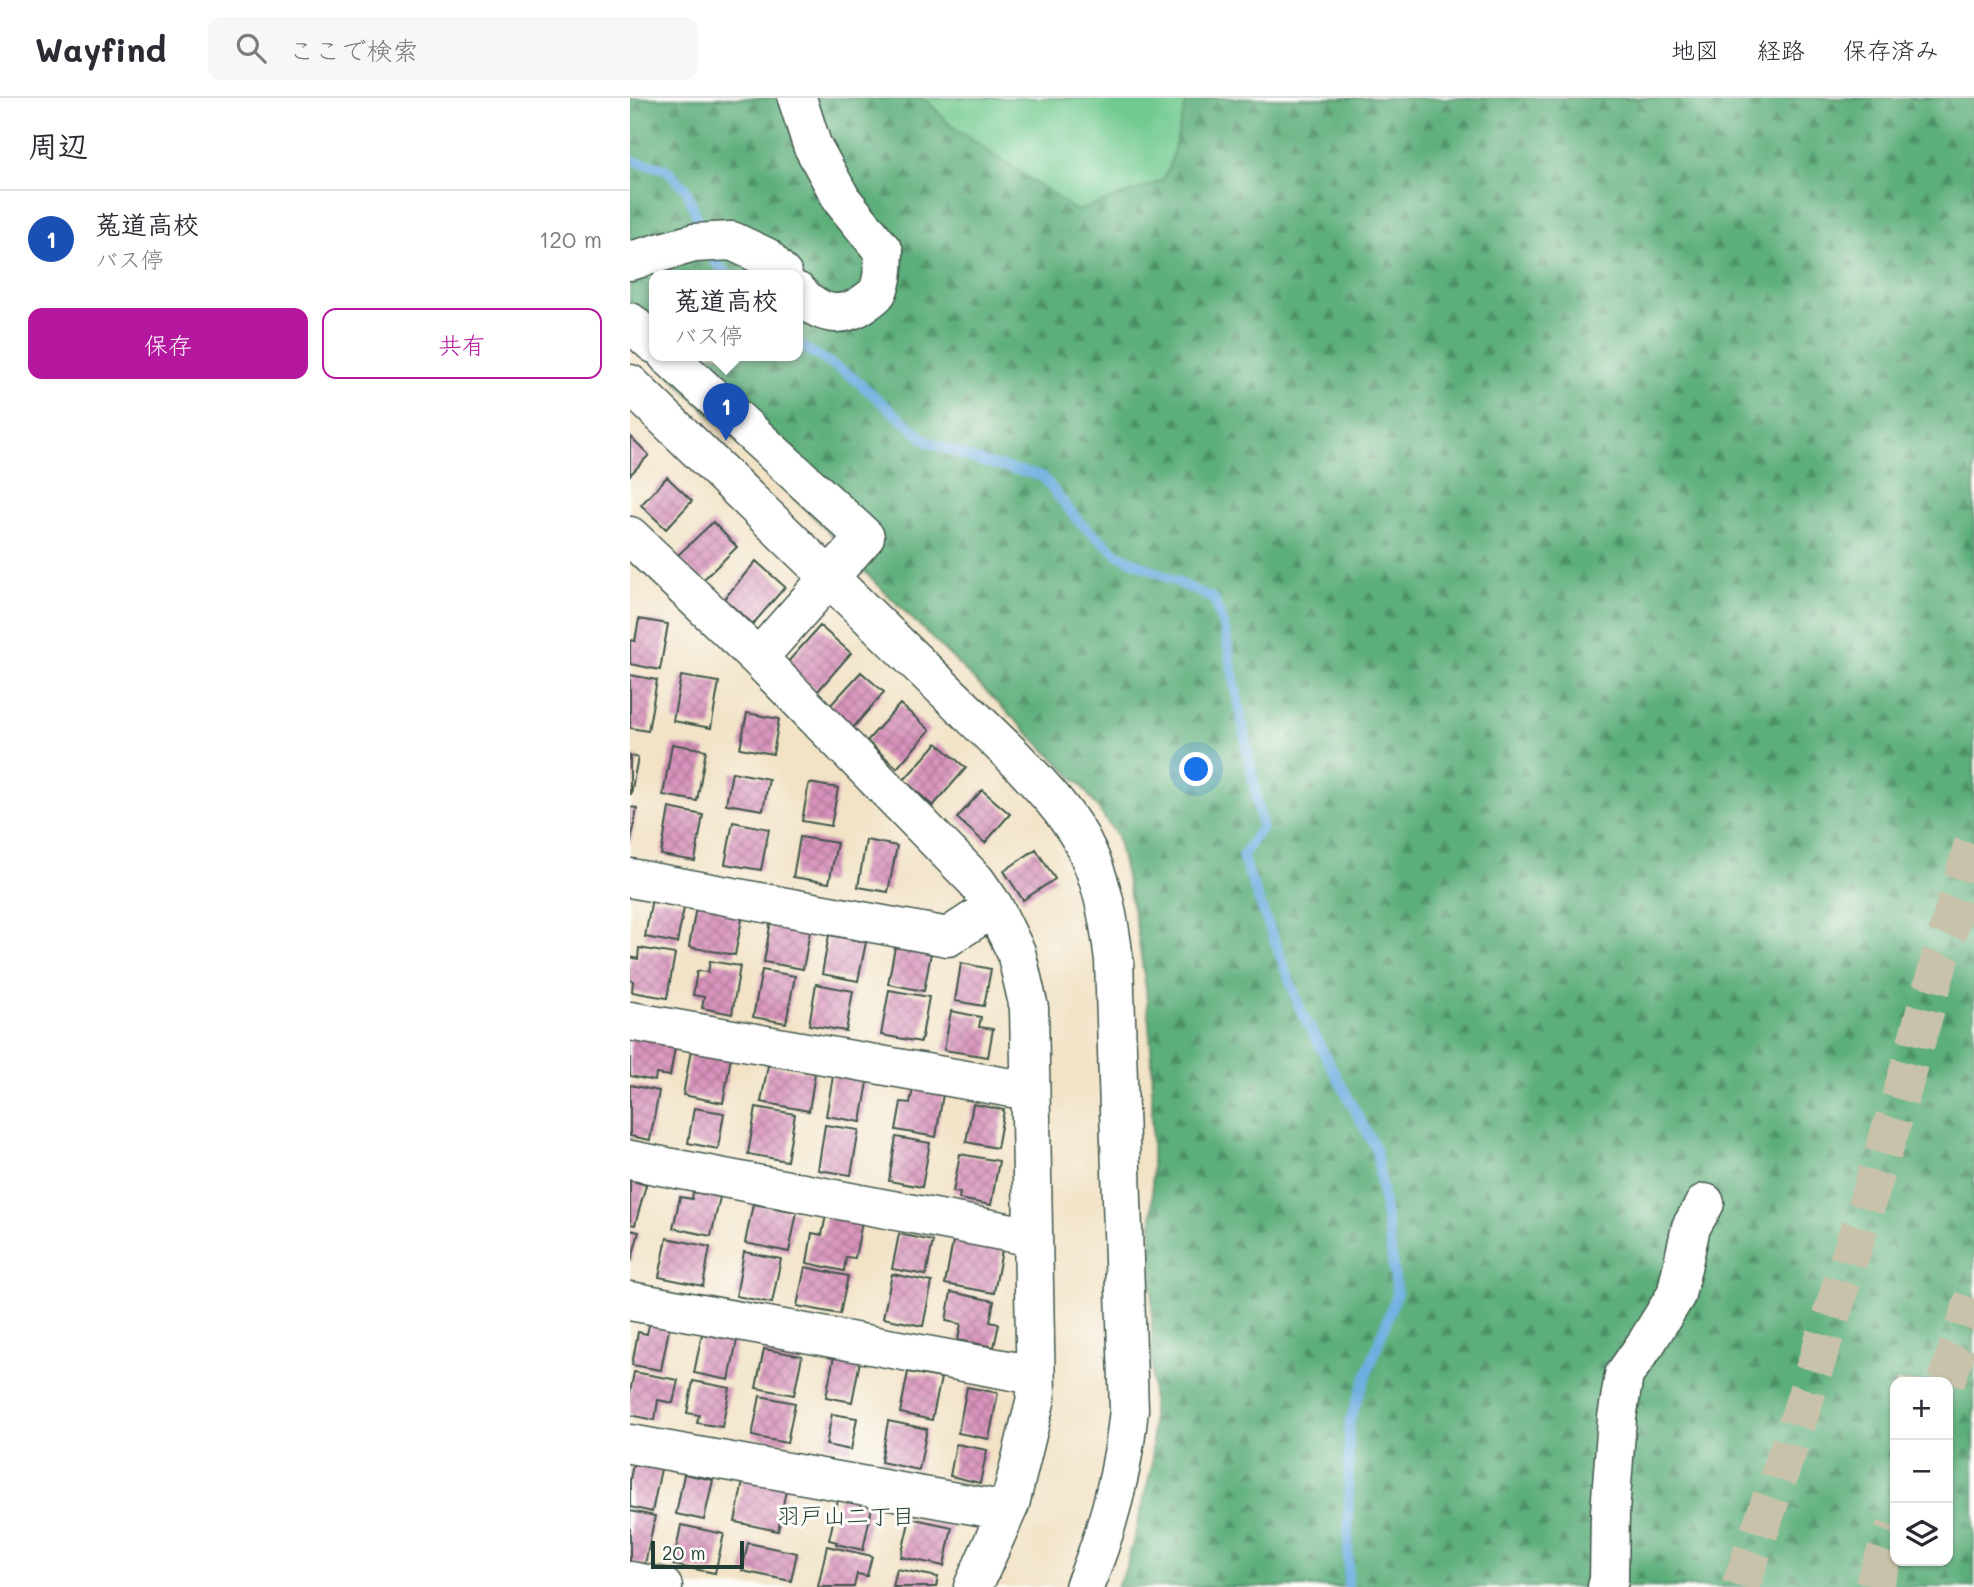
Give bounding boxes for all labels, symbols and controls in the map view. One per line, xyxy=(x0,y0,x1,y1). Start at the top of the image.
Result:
search box xyxy=(208,17,698,80)
text: Wayfind xyxy=(35,27,166,70)
icon: search xyxy=(232,29,270,67)
text: ここで検索 xyxy=(288,33,418,67)
text: 地図 xyxy=(1671,34,1719,65)
text: 経路 xyxy=(1757,34,1805,65)
text: 保存済み xyxy=(1843,34,1939,65)
text: 周辺 xyxy=(28,125,88,165)
text: 菟道高校 xyxy=(95,207,199,241)
text: 1 xyxy=(46,224,56,254)
text: 120 m xyxy=(539,224,602,254)
text: バス停 xyxy=(95,244,164,274)
popup xyxy=(649,270,803,361)
text: 菟道高校 xyxy=(674,283,778,317)
button: 保存 xyxy=(28,308,308,379)
button: 共有 xyxy=(322,308,602,379)
text: バス停 xyxy=(674,320,743,350)
pin: 1 xyxy=(703,383,749,441)
your location xyxy=(1179,752,1213,786)
map controls xyxy=(1890,1377,1953,1566)
button: + xyxy=(1890,1377,1953,1440)
button: − xyxy=(1890,1440,1953,1503)
district label: 羽戸山二丁目 xyxy=(777,1500,915,1530)
button: layers xyxy=(1890,1503,1953,1566)
scale bar xyxy=(651,1538,744,1570)
text: 20 m xyxy=(662,1540,706,1565)

